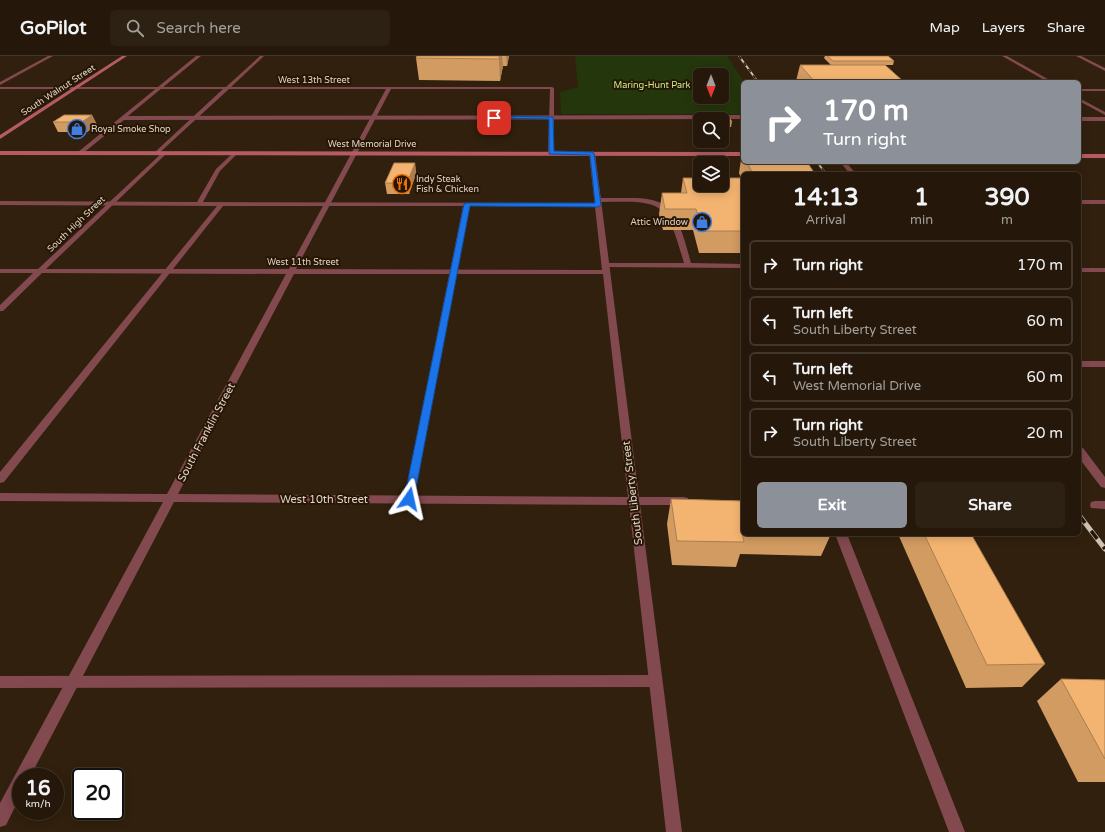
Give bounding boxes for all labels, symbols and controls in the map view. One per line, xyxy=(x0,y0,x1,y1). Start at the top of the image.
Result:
search box xyxy=(110,10,390,46)
text: GoPilot xyxy=(20,17,86,39)
icon: search xyxy=(124,17,146,39)
text: Search here xyxy=(156,19,241,37)
text: Map xyxy=(930,19,960,36)
text: Layers xyxy=(982,19,1025,36)
text: Share xyxy=(1047,19,1085,36)
street label: South Walnut Street xyxy=(19,62,98,119)
north arrow xyxy=(693,68,729,104)
map controls xyxy=(693,68,729,192)
street label: West 13th Street xyxy=(278,75,351,86)
park label: Maring-Hunt Park xyxy=(614,80,690,91)
text: 170 m xyxy=(823,94,909,128)
icon: right xyxy=(757,96,809,148)
pin xyxy=(477,101,511,135)
icon: arrive xyxy=(483,107,505,129)
button: search xyxy=(693,112,729,148)
shop icon: Royal Smoke Shop xyxy=(66,118,88,140)
place label: Royal Smoke Shop xyxy=(91,124,171,135)
text: Turn right xyxy=(823,128,907,150)
street label: West Memorial Drive xyxy=(328,139,416,150)
button: layers xyxy=(693,156,729,192)
restaurant icon: Indy Steak Fish & Chicken xyxy=(391,173,413,195)
place label: Indy Steak Fish & Chicken xyxy=(416,174,479,195)
text: 14:13 xyxy=(792,183,859,212)
text: 1 xyxy=(914,183,929,212)
text: 390 xyxy=(984,183,1030,212)
street label: South High Street xyxy=(45,194,108,255)
shop icon: Attic Window xyxy=(691,211,713,233)
text: Arrival xyxy=(805,212,846,228)
text: min xyxy=(910,212,933,228)
text: m xyxy=(1001,212,1013,228)
place label: Attic Window xyxy=(630,217,688,228)
icon: right xyxy=(759,254,781,276)
text: Turn right xyxy=(793,256,863,274)
text: 170 m xyxy=(1017,256,1063,274)
street label: West 11th Street xyxy=(267,257,340,268)
text: Turn left xyxy=(793,304,853,322)
icon: left xyxy=(759,310,781,332)
text: 60 m xyxy=(1026,312,1063,330)
text: South Liberty Street xyxy=(793,322,917,338)
text: Turn left xyxy=(793,360,853,378)
icon: left xyxy=(759,366,781,388)
text: 60 m xyxy=(1026,368,1063,386)
text: West Memorial Drive xyxy=(793,378,921,394)
street label: South Franklin Street xyxy=(175,381,238,484)
text: Turn right xyxy=(793,416,863,434)
icon: right xyxy=(759,422,781,444)
text: 20 m xyxy=(1026,424,1063,442)
text: South Liberty Street xyxy=(793,434,917,450)
street label: South Liberty Street xyxy=(620,440,645,546)
position arrow xyxy=(388,478,430,520)
button: Exit xyxy=(757,482,907,528)
button: Share xyxy=(915,482,1065,528)
street label: West 10th Street xyxy=(280,493,368,506)
speed limit sign: 20 xyxy=(72,768,124,820)
text: 16 xyxy=(25,777,51,801)
text: km/h xyxy=(25,798,51,810)

